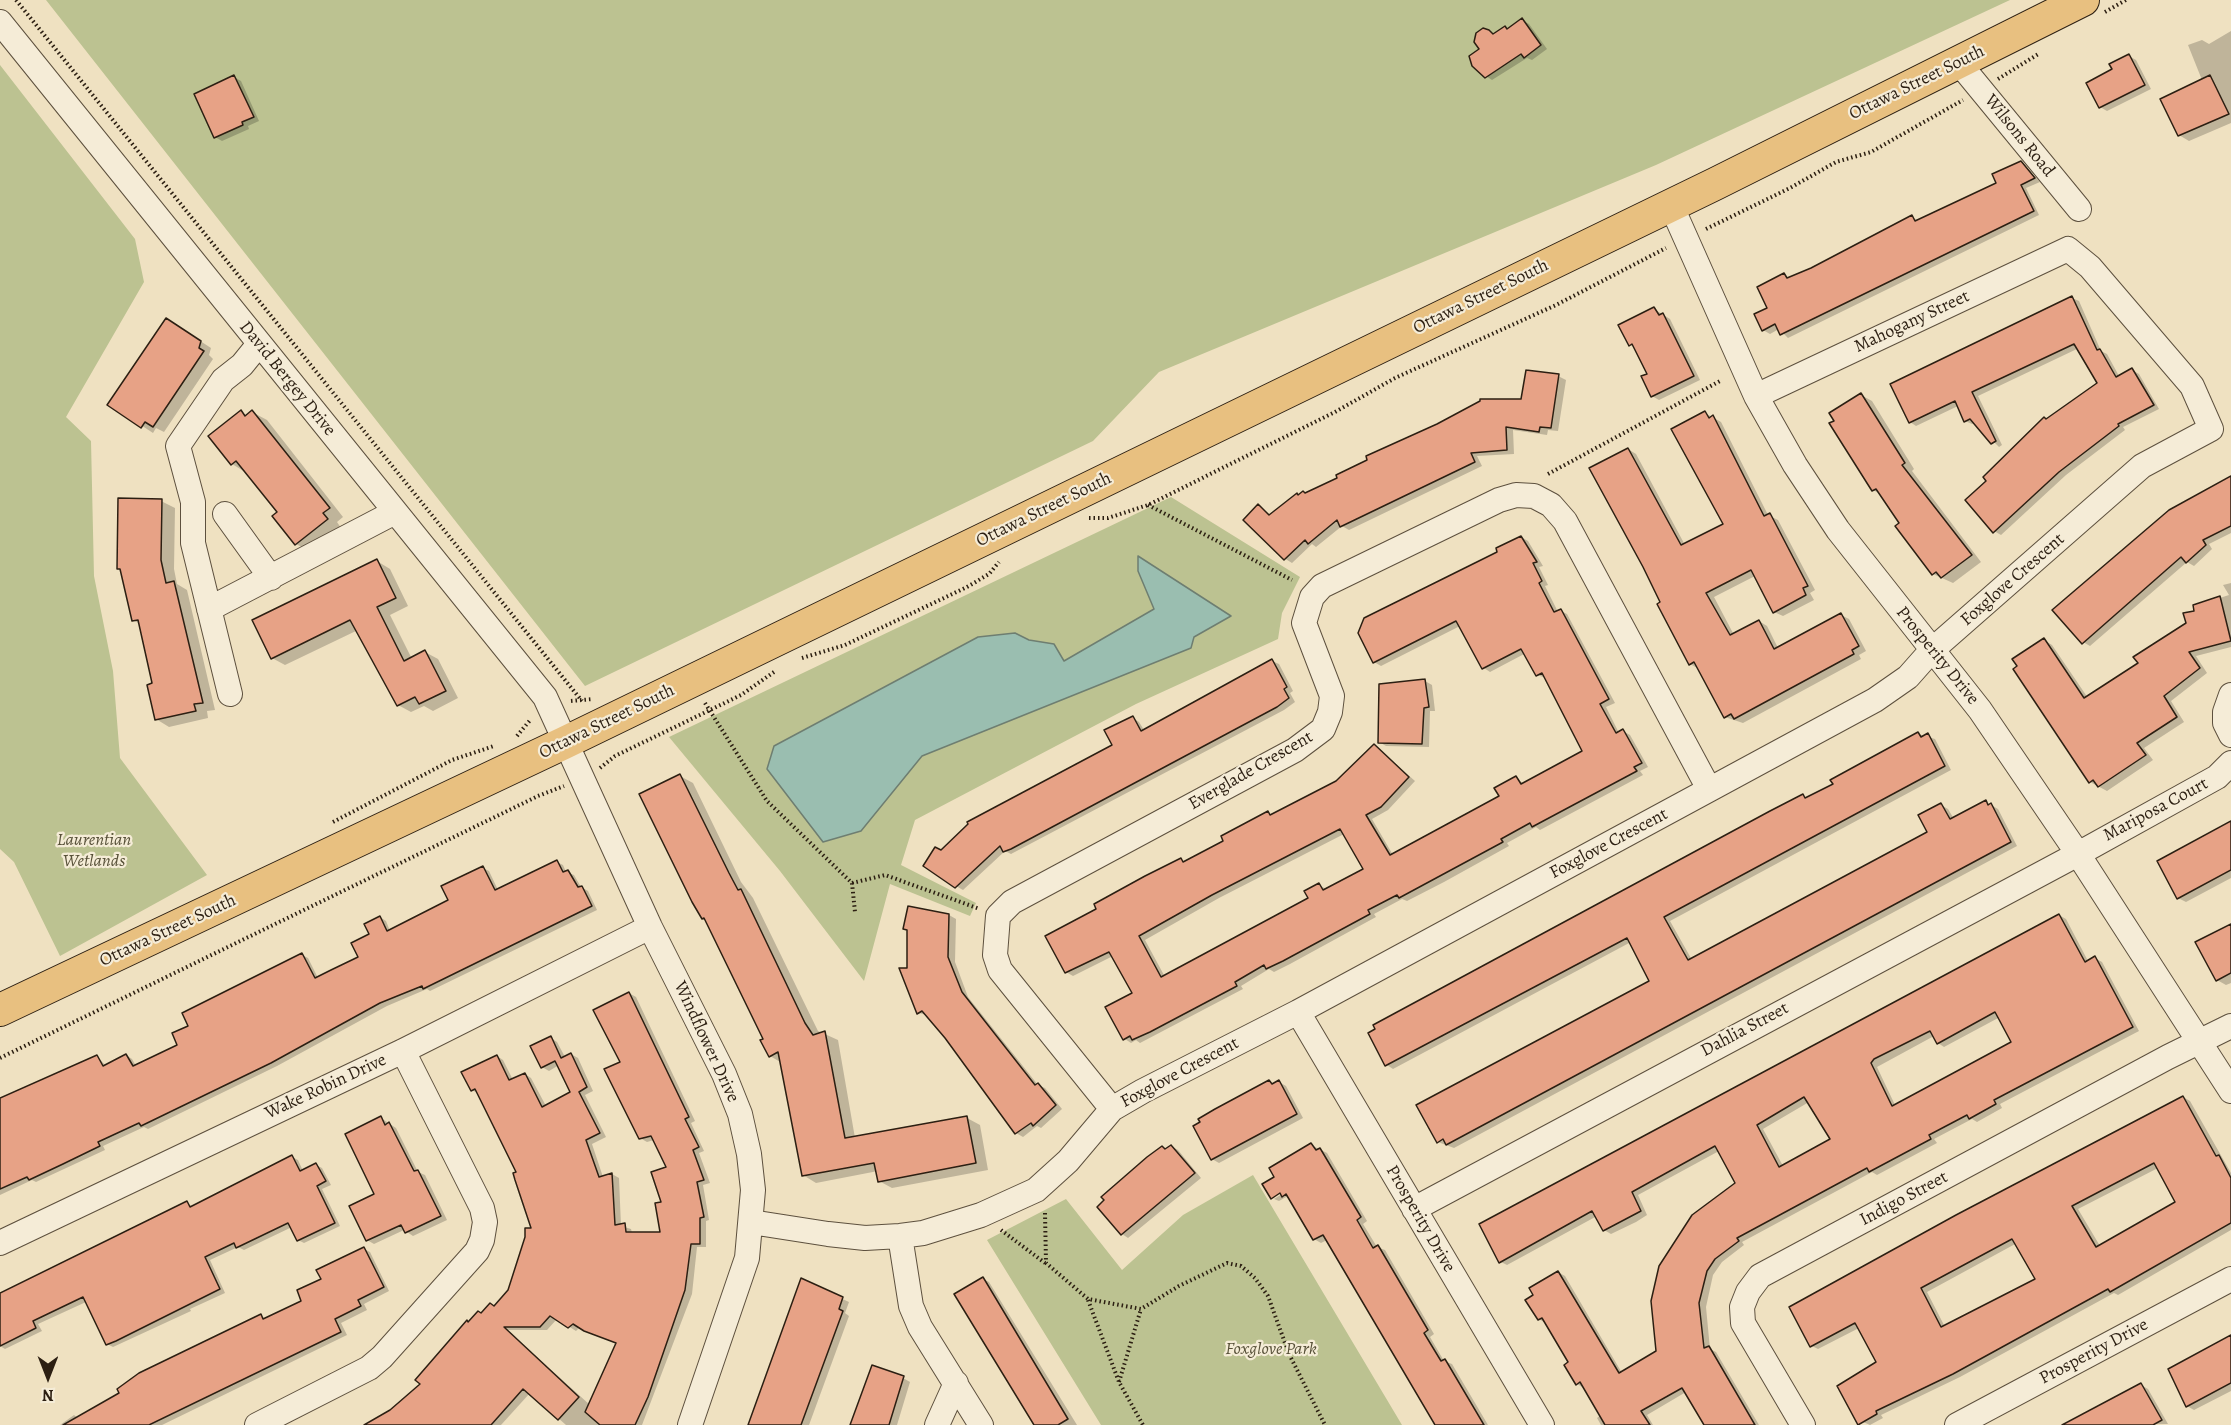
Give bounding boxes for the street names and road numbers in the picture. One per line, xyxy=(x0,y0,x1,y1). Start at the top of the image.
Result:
street label: Ottawa Street South xyxy=(1846,41,1988,125)
street label: Wilsons Road xyxy=(1979,90,2059,182)
street label: Ottawa Street South xyxy=(1410,255,1552,339)
street label: Mahogany Street xyxy=(1851,286,1973,358)
street label: David Bergey Drive xyxy=(234,317,340,441)
street label: Ottawa Street South xyxy=(973,468,1115,552)
street label: Foxglove Crescent xyxy=(1957,529,2069,631)
street label: Prosperity Drive xyxy=(1891,603,1983,709)
street label: Ottawa Street South xyxy=(536,680,678,764)
street label: Everglade Crescent xyxy=(1185,727,1317,815)
street label: Mariposa Court xyxy=(2100,773,2212,847)
street label: Foxglove Crescent xyxy=(1546,804,1672,884)
street label: Ottawa Street South xyxy=(96,890,240,972)
street label: Windflower Drive xyxy=(669,978,743,1106)
street label: Dahlia Street xyxy=(1697,998,1793,1062)
street label: Foxglove Crescent xyxy=(1117,1033,1243,1113)
street label: Wake Robin Drive xyxy=(262,1049,390,1125)
street label: Prosperity Drive xyxy=(1381,1162,1459,1276)
street label: Indigo Street xyxy=(1856,1167,1952,1231)
street label: Prosperity Drive xyxy=(2036,1314,2152,1390)

